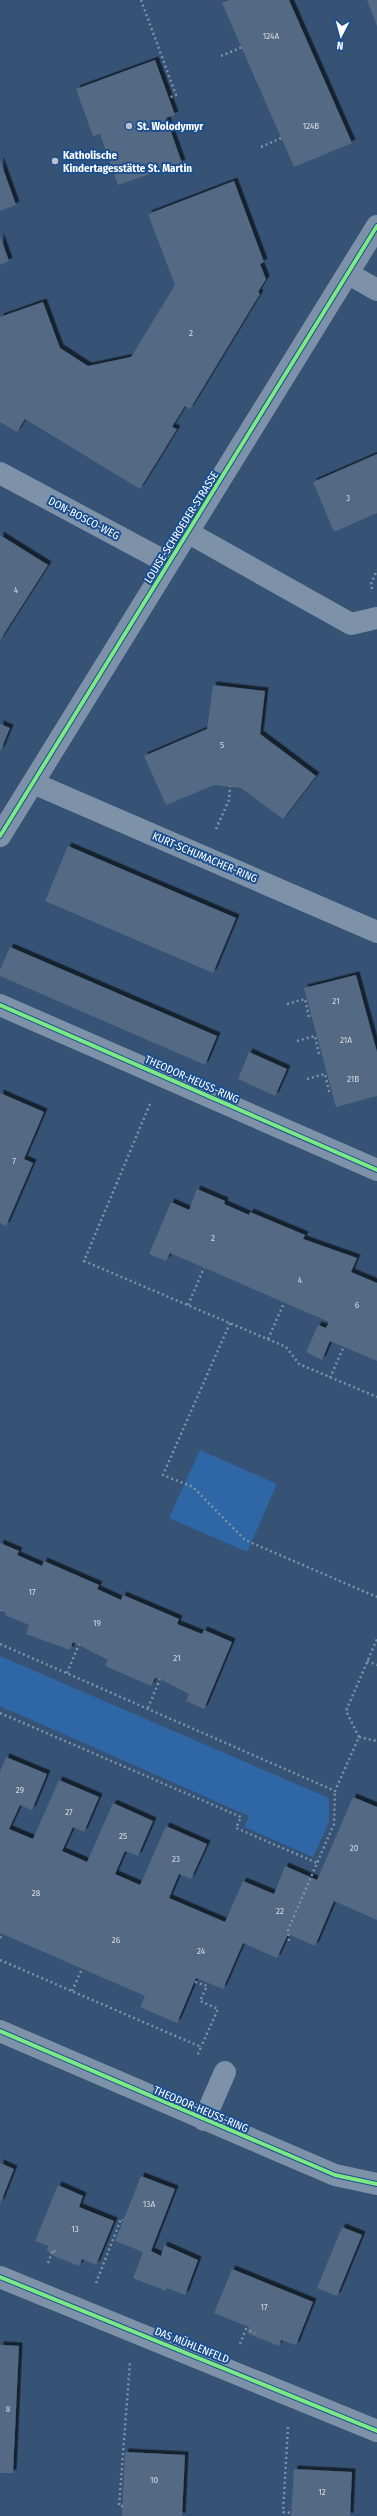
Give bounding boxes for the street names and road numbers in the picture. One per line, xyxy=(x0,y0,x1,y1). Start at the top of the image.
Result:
street label: LOUISE-SCHROEDER-STRASSE xyxy=(142,469,221,586)
street label: DON-BOSCO-WEG xyxy=(46,494,121,543)
street label: KURT-SCHUMACHER-RING xyxy=(150,829,259,885)
street label: THEODOR-HEUSS-RING xyxy=(143,1053,241,1106)
street label: THEODOR-HEUSS-RING xyxy=(151,2084,250,2135)
street label: DAS MÜHLENFELD xyxy=(153,2325,231,2366)

